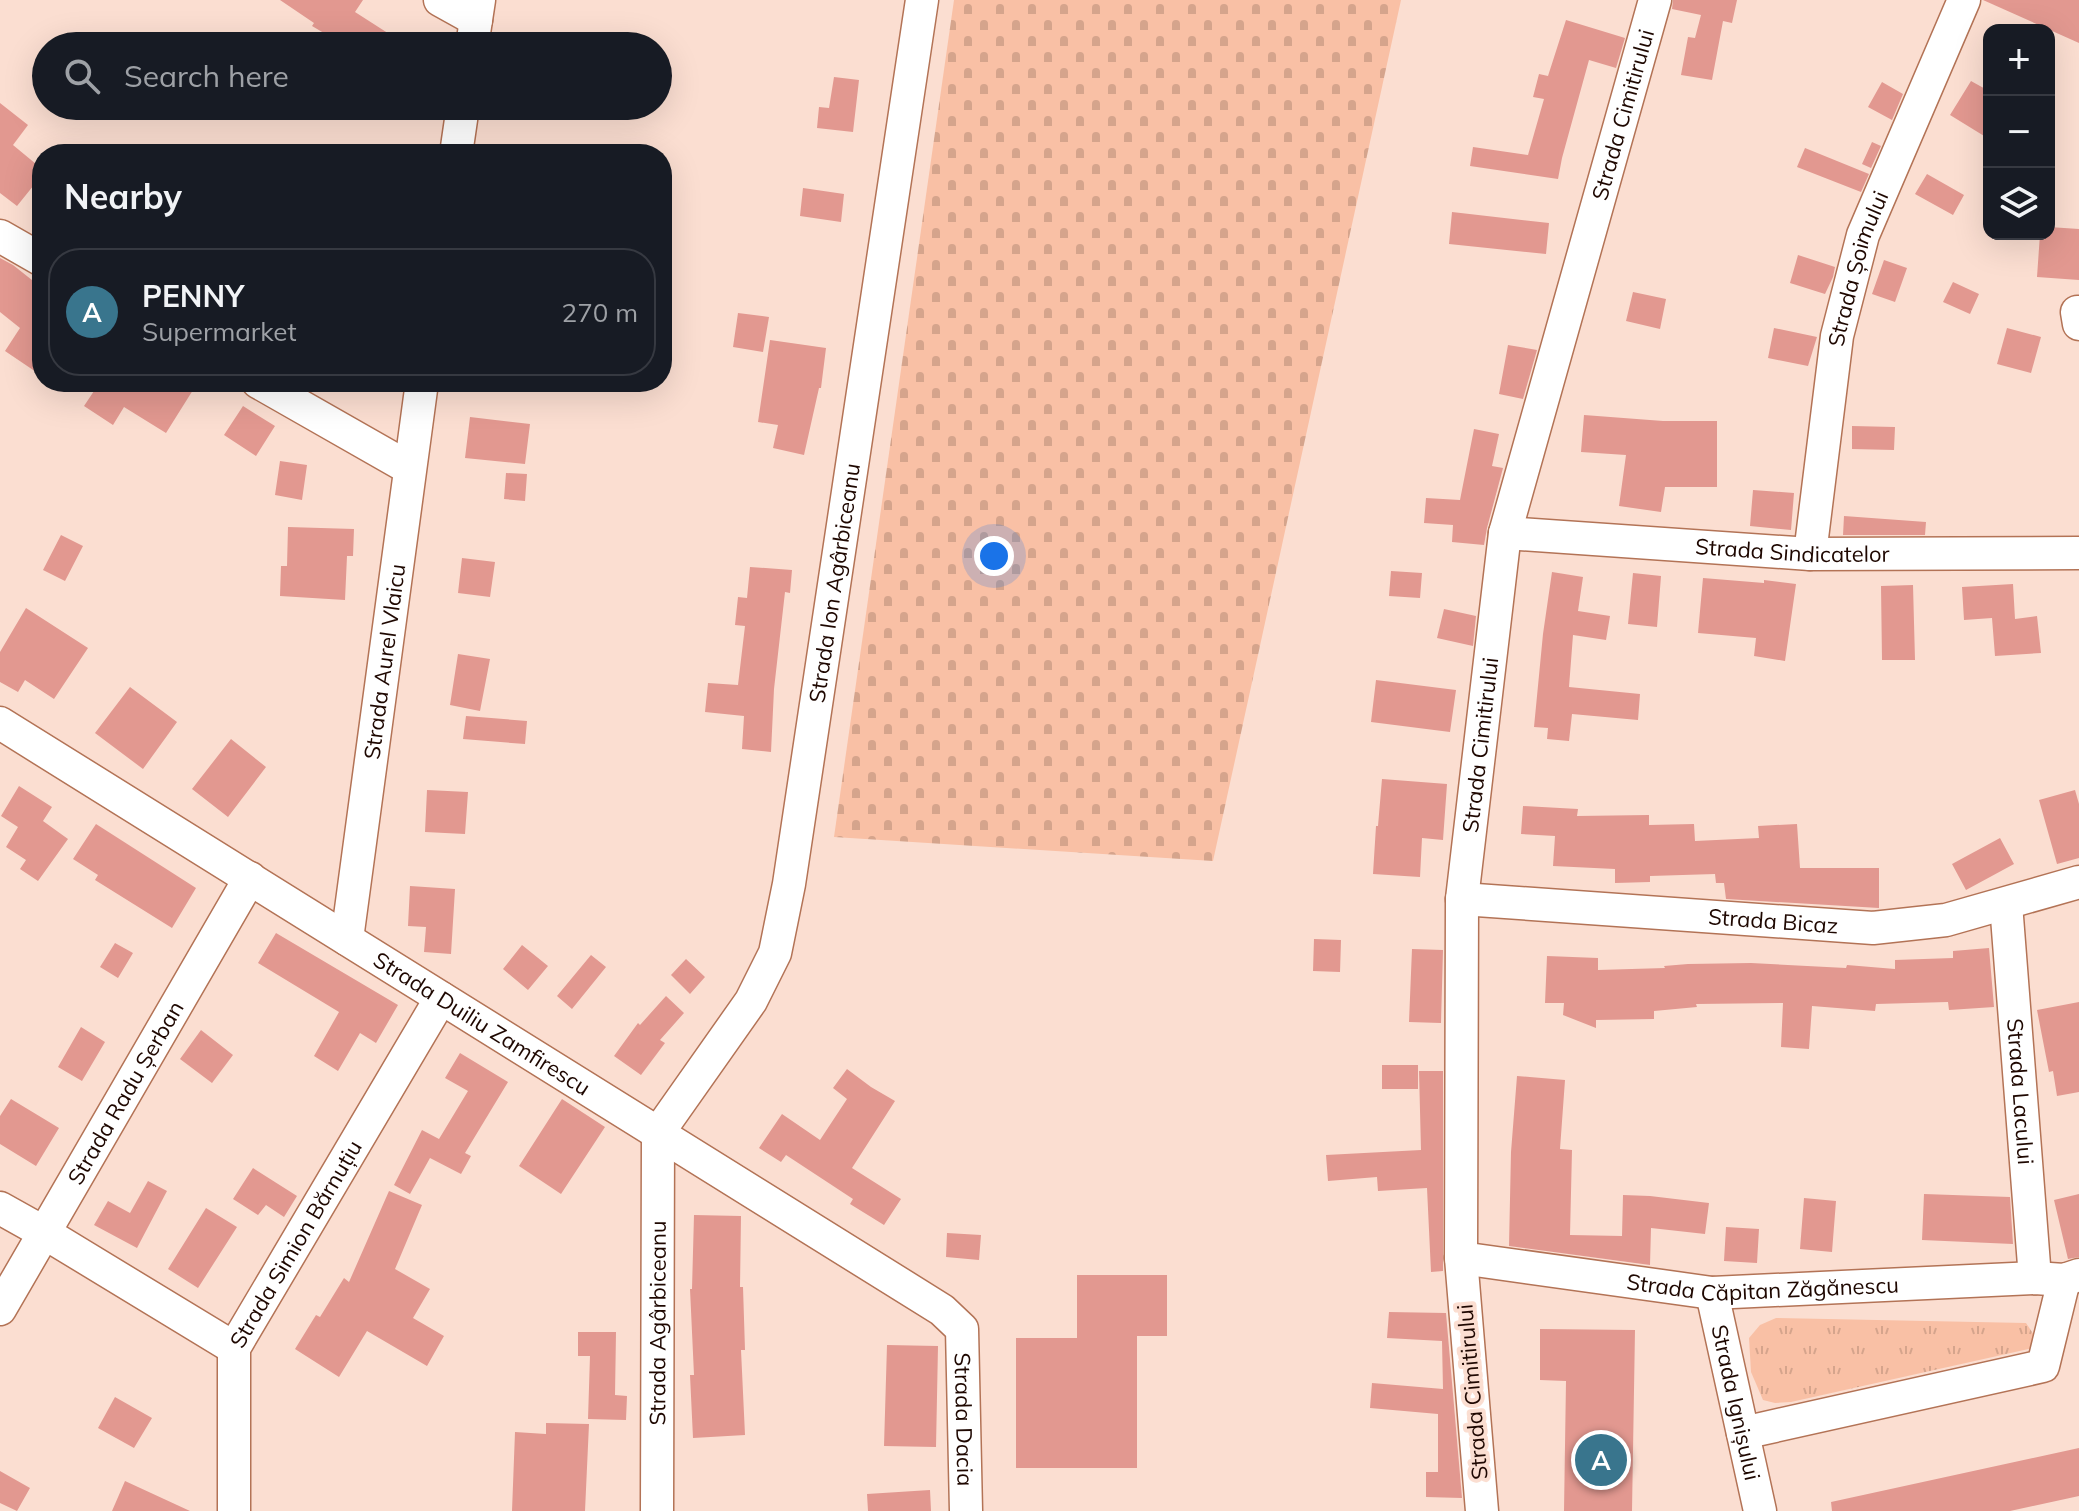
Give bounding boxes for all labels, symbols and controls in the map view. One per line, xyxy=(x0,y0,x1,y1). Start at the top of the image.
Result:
map controls xyxy=(1983,24,2055,240)
button: + xyxy=(1983,24,2055,96)
street label: Strada Cimitirului xyxy=(1585,26,1660,203)
search box xyxy=(32,32,672,120)
icon: search xyxy=(60,54,104,98)
text: Search here xyxy=(124,57,289,95)
button: − xyxy=(1983,96,2055,168)
button: layers xyxy=(1983,168,2055,240)
text: Nearby xyxy=(64,175,182,218)
street label: Strada Șoimului xyxy=(1822,187,1894,348)
text: PENNY xyxy=(142,277,244,315)
text: A xyxy=(82,296,102,329)
text: 270 m xyxy=(562,296,638,329)
text: Supermarket xyxy=(142,315,297,348)
street label: Strada Ion Agârbiceanu xyxy=(802,461,866,705)
street label: Strada Sindicatelor xyxy=(1694,532,1890,568)
your location xyxy=(974,536,1014,576)
street label: Strada Aurel Vlaicu xyxy=(357,562,411,761)
street label: Strada Cimitirului xyxy=(1456,656,1504,834)
street label: Strada Bicaz xyxy=(1707,902,1839,940)
street label: Strada Duiliu Zamfirescu xyxy=(368,945,596,1101)
street label: Strada Radu Șerban xyxy=(61,996,190,1190)
street label: Strada Lacului xyxy=(2001,1017,2040,1166)
street label: Strada Simion Bărnuțiu xyxy=(223,1135,368,1353)
street label: Strada Agârbiceanu xyxy=(643,1220,672,1426)
street label: Strada Căpitan Zăgănescu xyxy=(1625,1267,1900,1307)
street label: Strada Cimitirului xyxy=(1450,1303,1494,1481)
street label: Strada Ignișului xyxy=(1705,1322,1767,1483)
street label: Strada Dacia xyxy=(949,1352,979,1487)
pin: A xyxy=(1575,1430,1627,1490)

